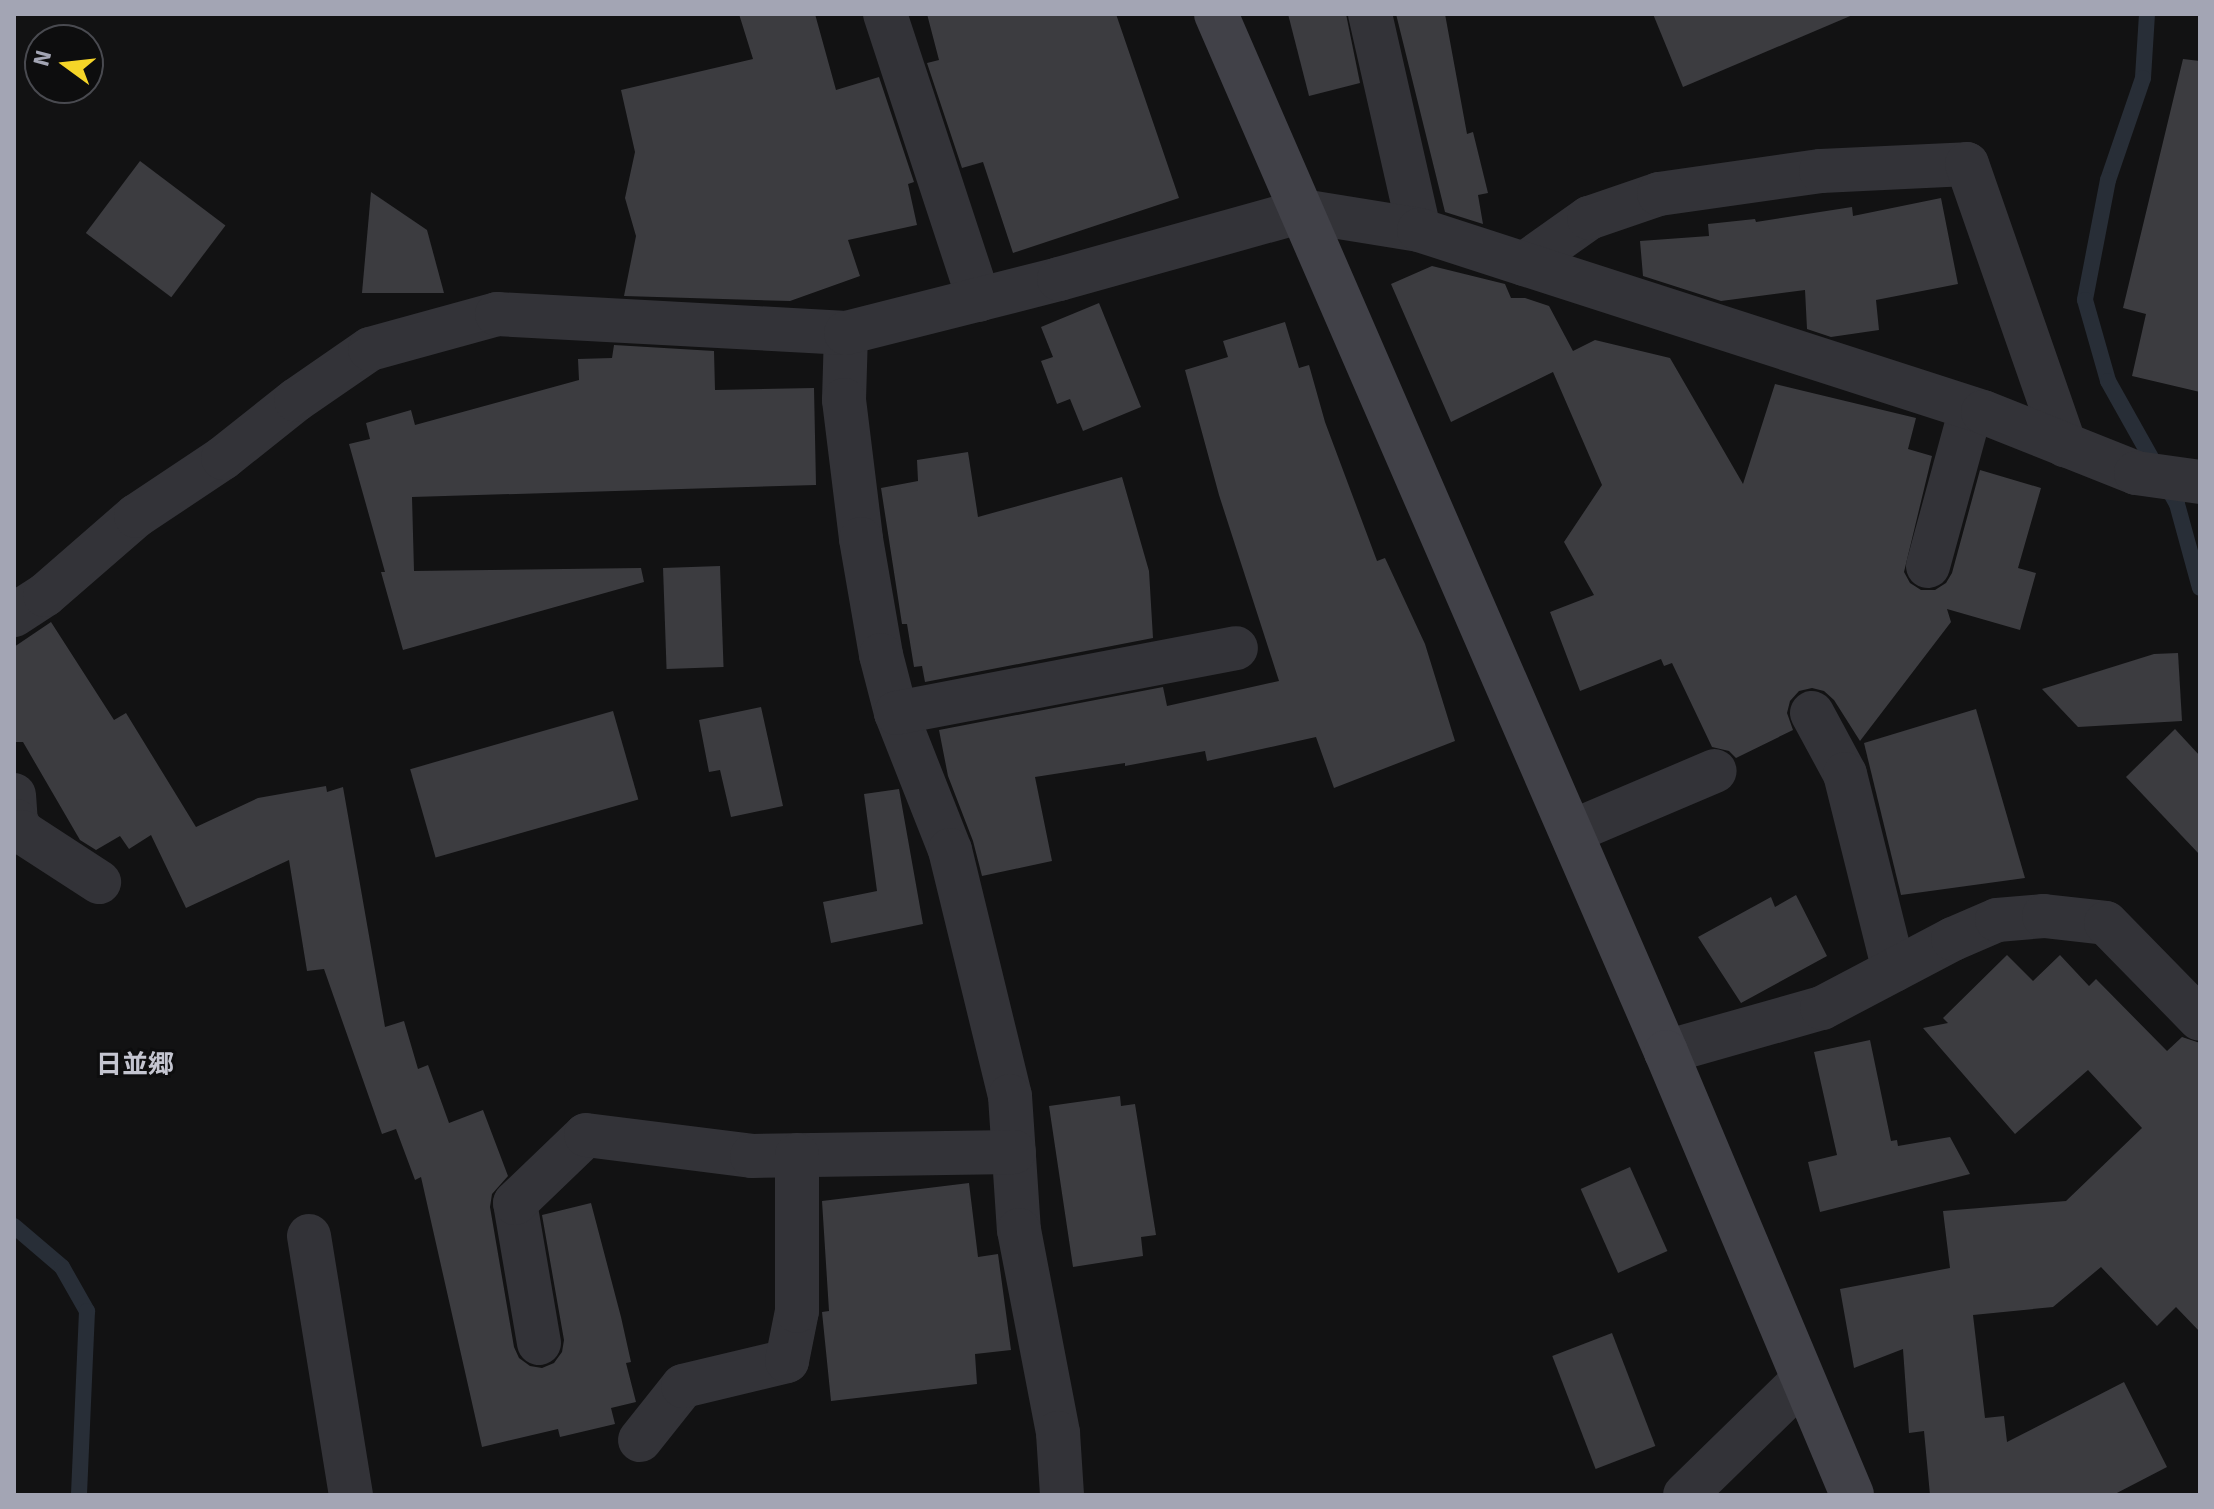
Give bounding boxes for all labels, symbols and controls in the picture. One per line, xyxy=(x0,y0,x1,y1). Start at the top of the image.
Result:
north arrow xyxy=(24,24,104,104)
text: N xyxy=(27,47,57,69)
district label: 日並郷 xyxy=(96,1050,174,1082)

